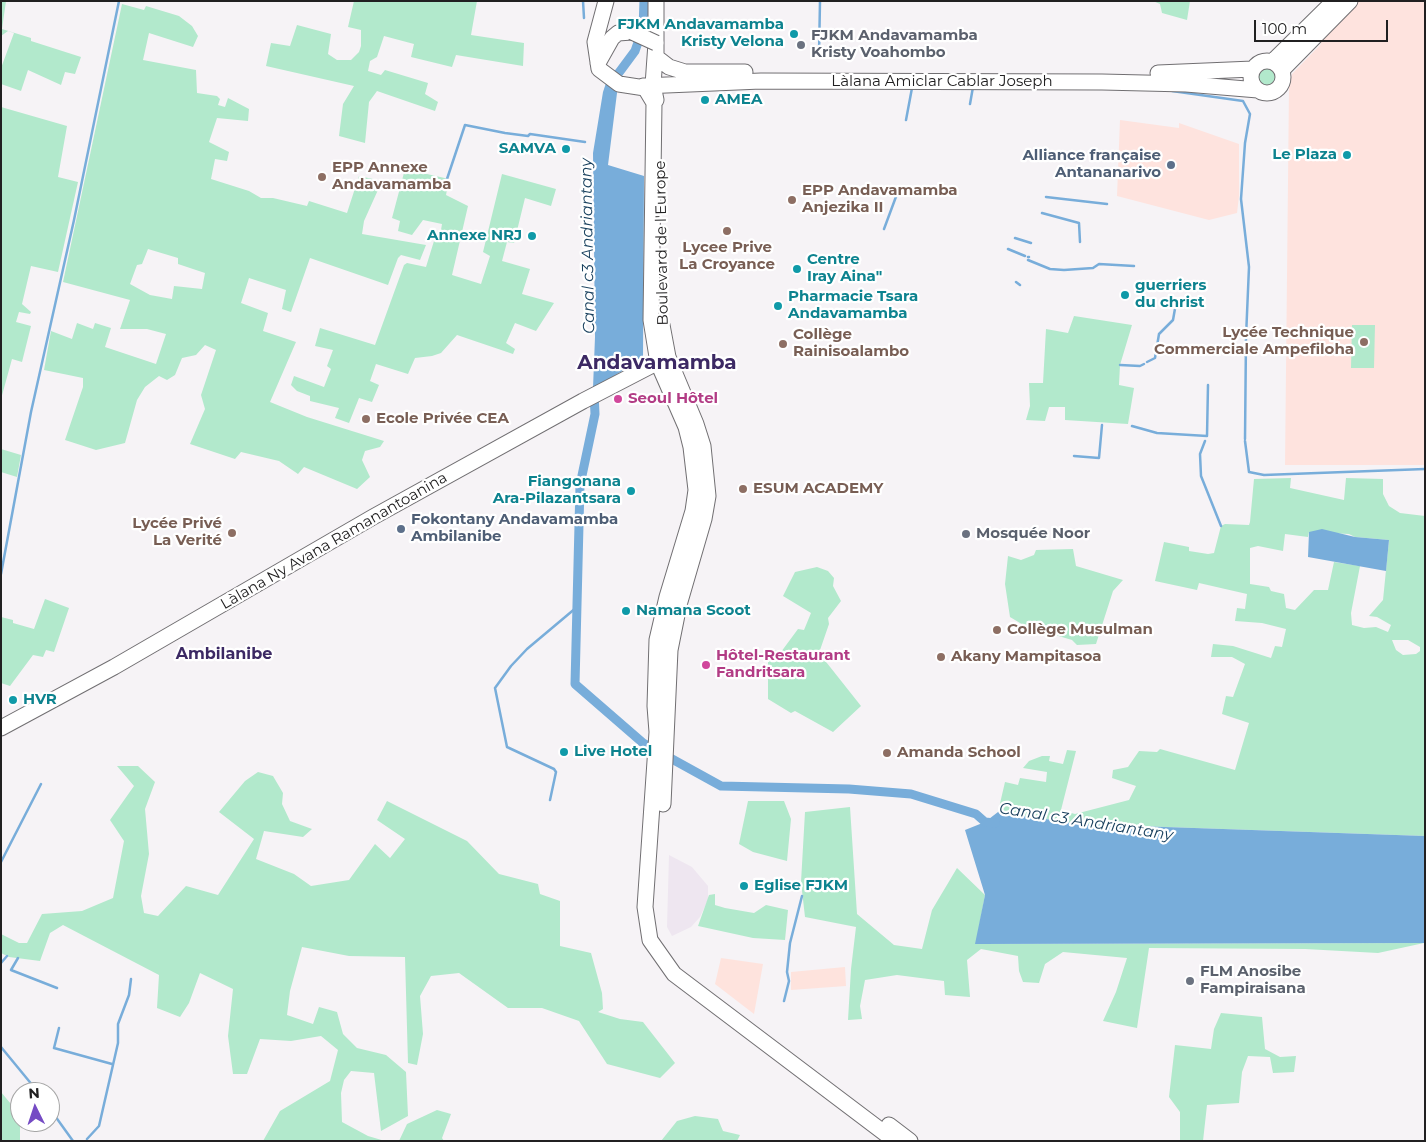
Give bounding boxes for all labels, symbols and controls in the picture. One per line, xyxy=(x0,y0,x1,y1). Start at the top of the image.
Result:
scale bar xyxy=(1256,10,1390,42)
place label: FJKM Andavamamba Kristy Velona xyxy=(617,16,784,51)
text: 100 m xyxy=(1262,19,1307,38)
place label: FJKM Andavamamba Kristy Voahombo xyxy=(811,27,978,62)
marker: FJKM Andavamamba Kristy Velona xyxy=(788,28,800,40)
marker: FJKM Andavamamba Kristy Voahombo xyxy=(795,39,807,51)
street label: Làlana Amiclar Cablar Joseph xyxy=(831,73,1053,91)
place label: AMEA xyxy=(715,91,762,109)
marker: AMEA xyxy=(699,94,711,106)
place label: SAMVA xyxy=(499,140,556,158)
marker: SAMVA xyxy=(560,143,572,155)
place label: Le Plaza xyxy=(1272,146,1337,164)
place label: Alliance française Antananarivo xyxy=(1022,147,1161,182)
marker: Le Plaza xyxy=(1341,149,1353,161)
water label: Canal c3 Andriantany xyxy=(577,158,599,334)
place label: EPP Annexe Andavamamba xyxy=(332,159,451,194)
marker: Alliance française Antananarivo xyxy=(1165,159,1177,171)
street label: Boulevard de l'Europe xyxy=(652,160,672,326)
marker: EPP Annexe Andavamamba xyxy=(316,171,328,183)
place label: EPP Andavamamba Anjezika II xyxy=(802,182,958,217)
marker: EPP Andavamamba Anjezika II xyxy=(786,194,798,206)
marker: Lycee Prive La Croyance xyxy=(721,225,733,237)
place label: Annexe NRJ xyxy=(427,227,522,245)
marker: Annexe NRJ xyxy=(526,230,538,242)
place label: Lycee Prive La Croyance xyxy=(679,239,775,274)
place label: Centre Iray Aina" xyxy=(807,251,882,286)
marker: Centre Iray Aina" xyxy=(791,263,803,275)
place label: guerriers du christ xyxy=(1135,277,1207,312)
place label: Pharmacie Tsara Andavamamba xyxy=(788,288,918,323)
marker: guerriers du christ xyxy=(1119,289,1131,301)
marker: Pharmacie Tsara Andavamamba xyxy=(772,300,784,312)
place label: Lycée Technique Commerciale Ampefiloha xyxy=(1154,324,1354,359)
place label: Collège Rainisoalambo xyxy=(793,326,909,361)
marker: Lycée Technique Commerciale Ampefiloha xyxy=(1358,336,1370,348)
marker: Collège Rainisoalambo xyxy=(777,338,789,350)
district label: Andavamamba xyxy=(577,351,737,375)
place label: Seoul Hôtel xyxy=(628,390,718,408)
marker: Seoul Hôtel xyxy=(612,393,624,405)
place label: Ecole Privée CEA xyxy=(376,410,509,428)
marker: Ecole Privée CEA xyxy=(360,413,372,425)
street label: Làlana Ny Avana Ramanantoanina xyxy=(218,469,450,613)
place label: Fiangonana Ara-Pilazantsara xyxy=(493,473,621,508)
place label: ESUM ACADEMY xyxy=(753,480,883,498)
marker: ESUM ACADEMY xyxy=(737,483,749,495)
marker: Fiangonana Ara-Pilazantsara xyxy=(625,485,637,497)
place label: Fokontany Andavamamba Ambilanibe xyxy=(411,511,618,546)
place label: Lycée Privé La Verité xyxy=(132,515,222,550)
marker: Fokontany Andavamamba Ambilanibe xyxy=(395,523,407,535)
place label: Mosquée Noor xyxy=(976,525,1090,543)
marker: Lycée Privé La Verité xyxy=(226,527,238,539)
marker: Mosquée Noor xyxy=(960,528,972,540)
place label: Namana Scoot xyxy=(636,602,751,620)
marker: Namana Scoot xyxy=(620,605,632,617)
place label: Collège Musulman xyxy=(1007,621,1153,639)
marker: Collège Musulman xyxy=(991,624,1003,636)
district label: Ambilanibe xyxy=(176,644,272,664)
place label: Hôtel-Restaurant Fandritsara xyxy=(716,647,850,682)
place label: Akany Mampitasoa xyxy=(951,648,1101,666)
marker: Akany Mampitasoa xyxy=(935,651,947,663)
marker: Hôtel-Restaurant Fandritsara xyxy=(700,659,712,671)
place label: HVR xyxy=(23,691,57,709)
marker: HVR xyxy=(7,694,19,706)
place label: Live Hotel xyxy=(574,743,652,761)
place label: Amanda School xyxy=(897,744,1021,762)
marker: Live Hotel xyxy=(558,746,570,758)
marker: Amanda School xyxy=(881,747,893,759)
water label: Canal c3 Andriantany xyxy=(998,799,1174,845)
place label: Eglise FJKM xyxy=(754,877,848,895)
marker: Eglise FJKM xyxy=(738,880,750,892)
place label: FLM Anosibe Fampiraisana xyxy=(1200,963,1306,998)
marker: FLM Anosibe Fampiraisana xyxy=(1184,975,1196,987)
north arrow xyxy=(10,1082,60,1132)
text: N xyxy=(28,1084,40,1102)

